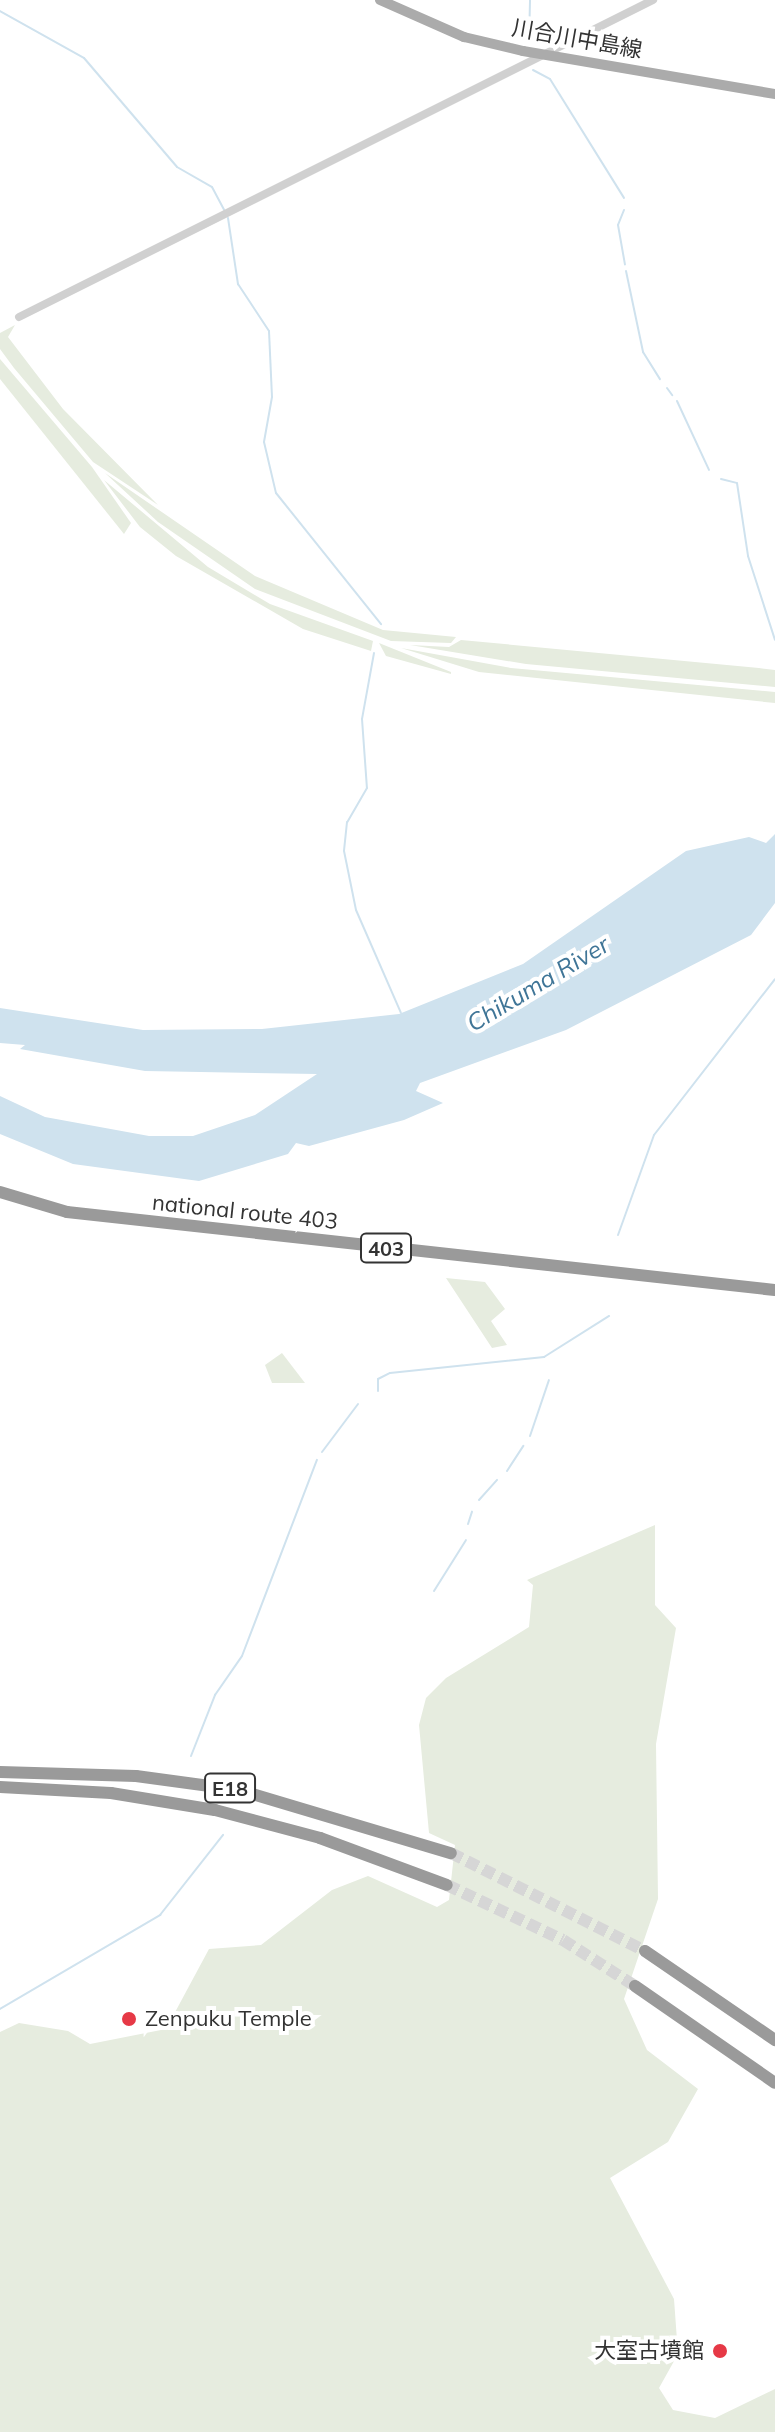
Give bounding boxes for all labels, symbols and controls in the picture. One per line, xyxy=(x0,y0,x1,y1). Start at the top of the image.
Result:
street label: 川合川中島線 xyxy=(510,15,644,63)
water label: Chikuma River xyxy=(462,930,614,1038)
street label: national route 403 xyxy=(151,1189,339,1235)
road number: 403 xyxy=(360,1232,412,1264)
road number: E18 xyxy=(204,1772,256,1804)
place label: Zenpuku Temple xyxy=(145,2006,312,2032)
marker: Zenpuku Temple xyxy=(120,2010,138,2028)
place label: 大室古墳館 xyxy=(594,2338,704,2364)
marker: 大室古墳館 xyxy=(711,2342,729,2360)

